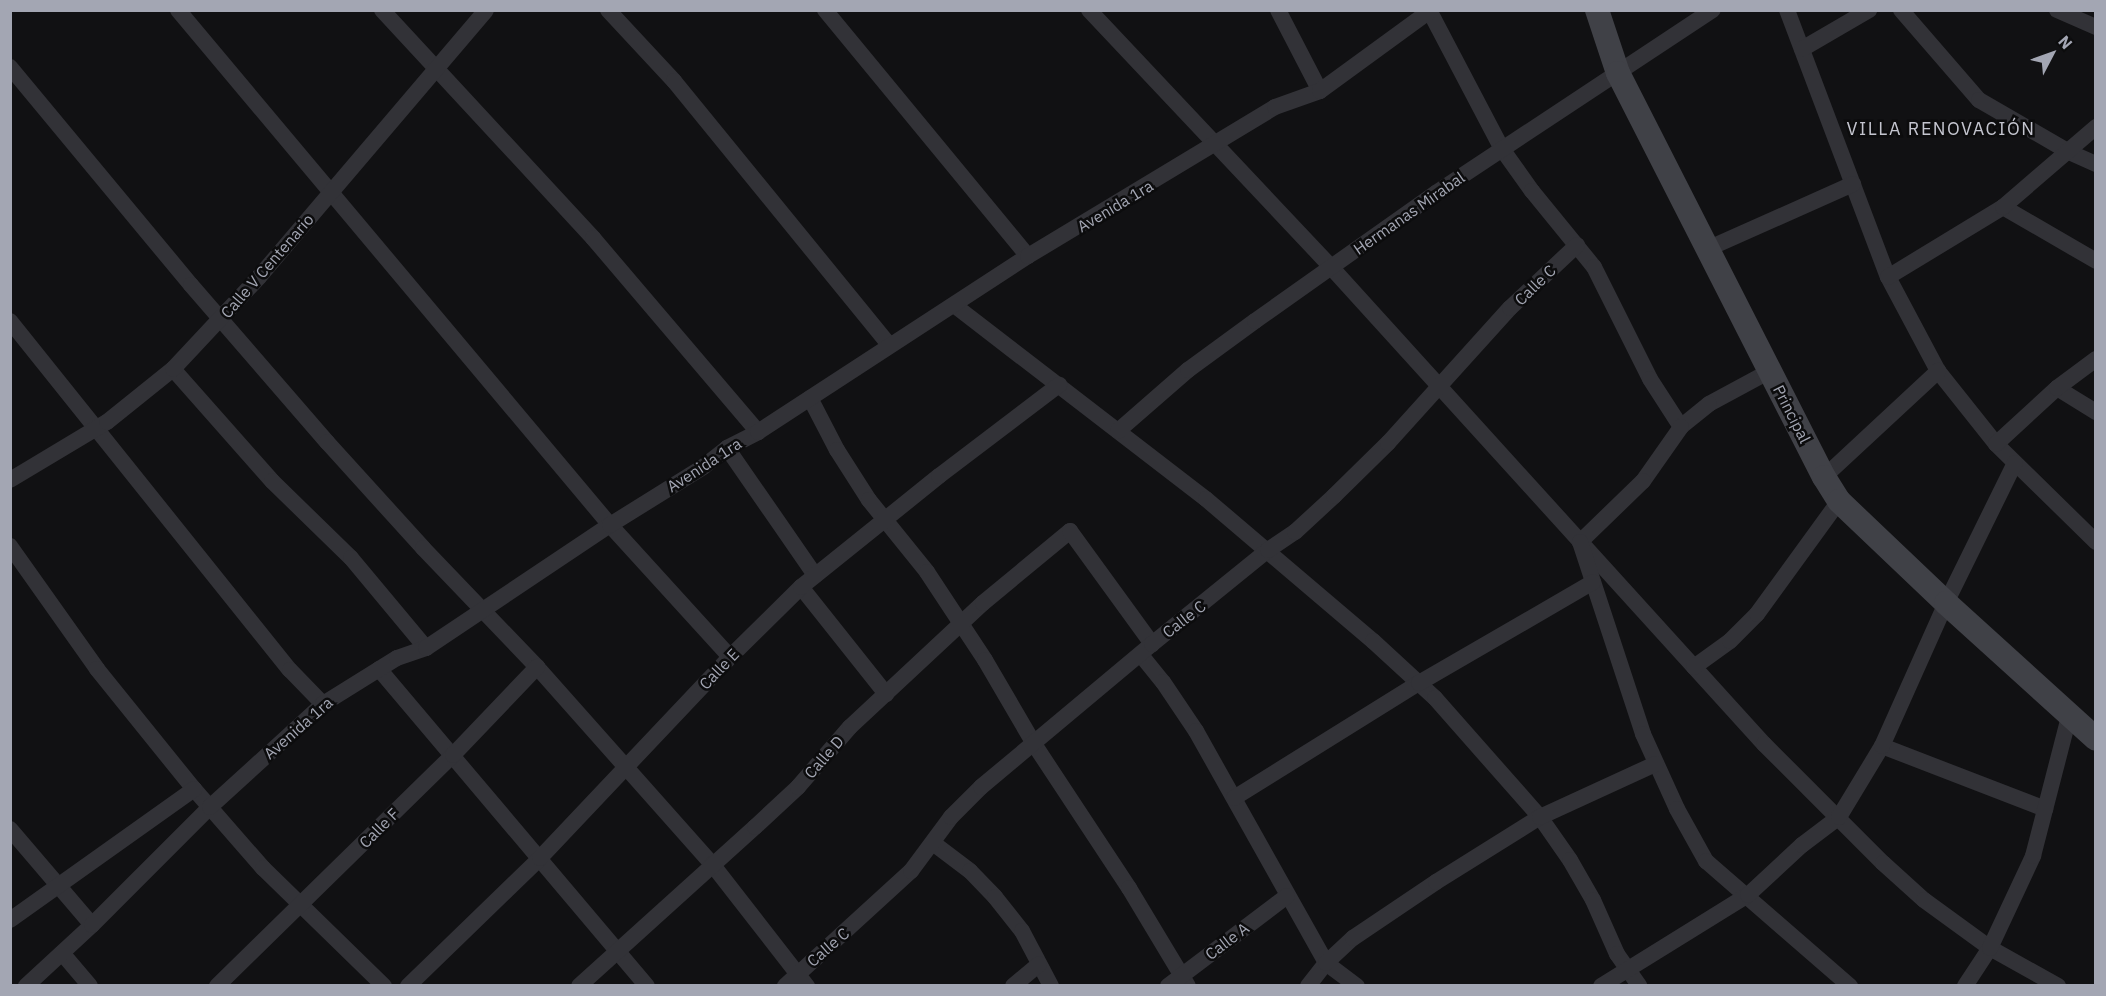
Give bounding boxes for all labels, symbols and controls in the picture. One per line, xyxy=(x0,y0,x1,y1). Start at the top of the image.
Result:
north arrow xyxy=(2022,24,2082,84)
text: N xyxy=(2054,31,2077,53)
district label: VILLA RENOVACIÓN xyxy=(1847,118,2035,140)
street label: Hermanas Mirabal xyxy=(1350,168,1468,258)
street label: Avenida 1ra xyxy=(1074,176,1156,236)
street label: Calle V Centenario xyxy=(217,210,317,322)
street label: Calle C xyxy=(1510,261,1560,309)
street label: Principal xyxy=(1769,382,1815,446)
street label: Avenida 1ra xyxy=(663,434,745,496)
street label: Calle C xyxy=(1159,596,1209,642)
street label: Calle E xyxy=(695,645,743,693)
street label: Avenida 1ra xyxy=(260,693,336,763)
street label: Calle D xyxy=(800,732,848,782)
street label: Calle F xyxy=(355,804,403,852)
street label: Calle A xyxy=(1201,918,1253,964)
street label: Calle C xyxy=(803,923,853,971)

